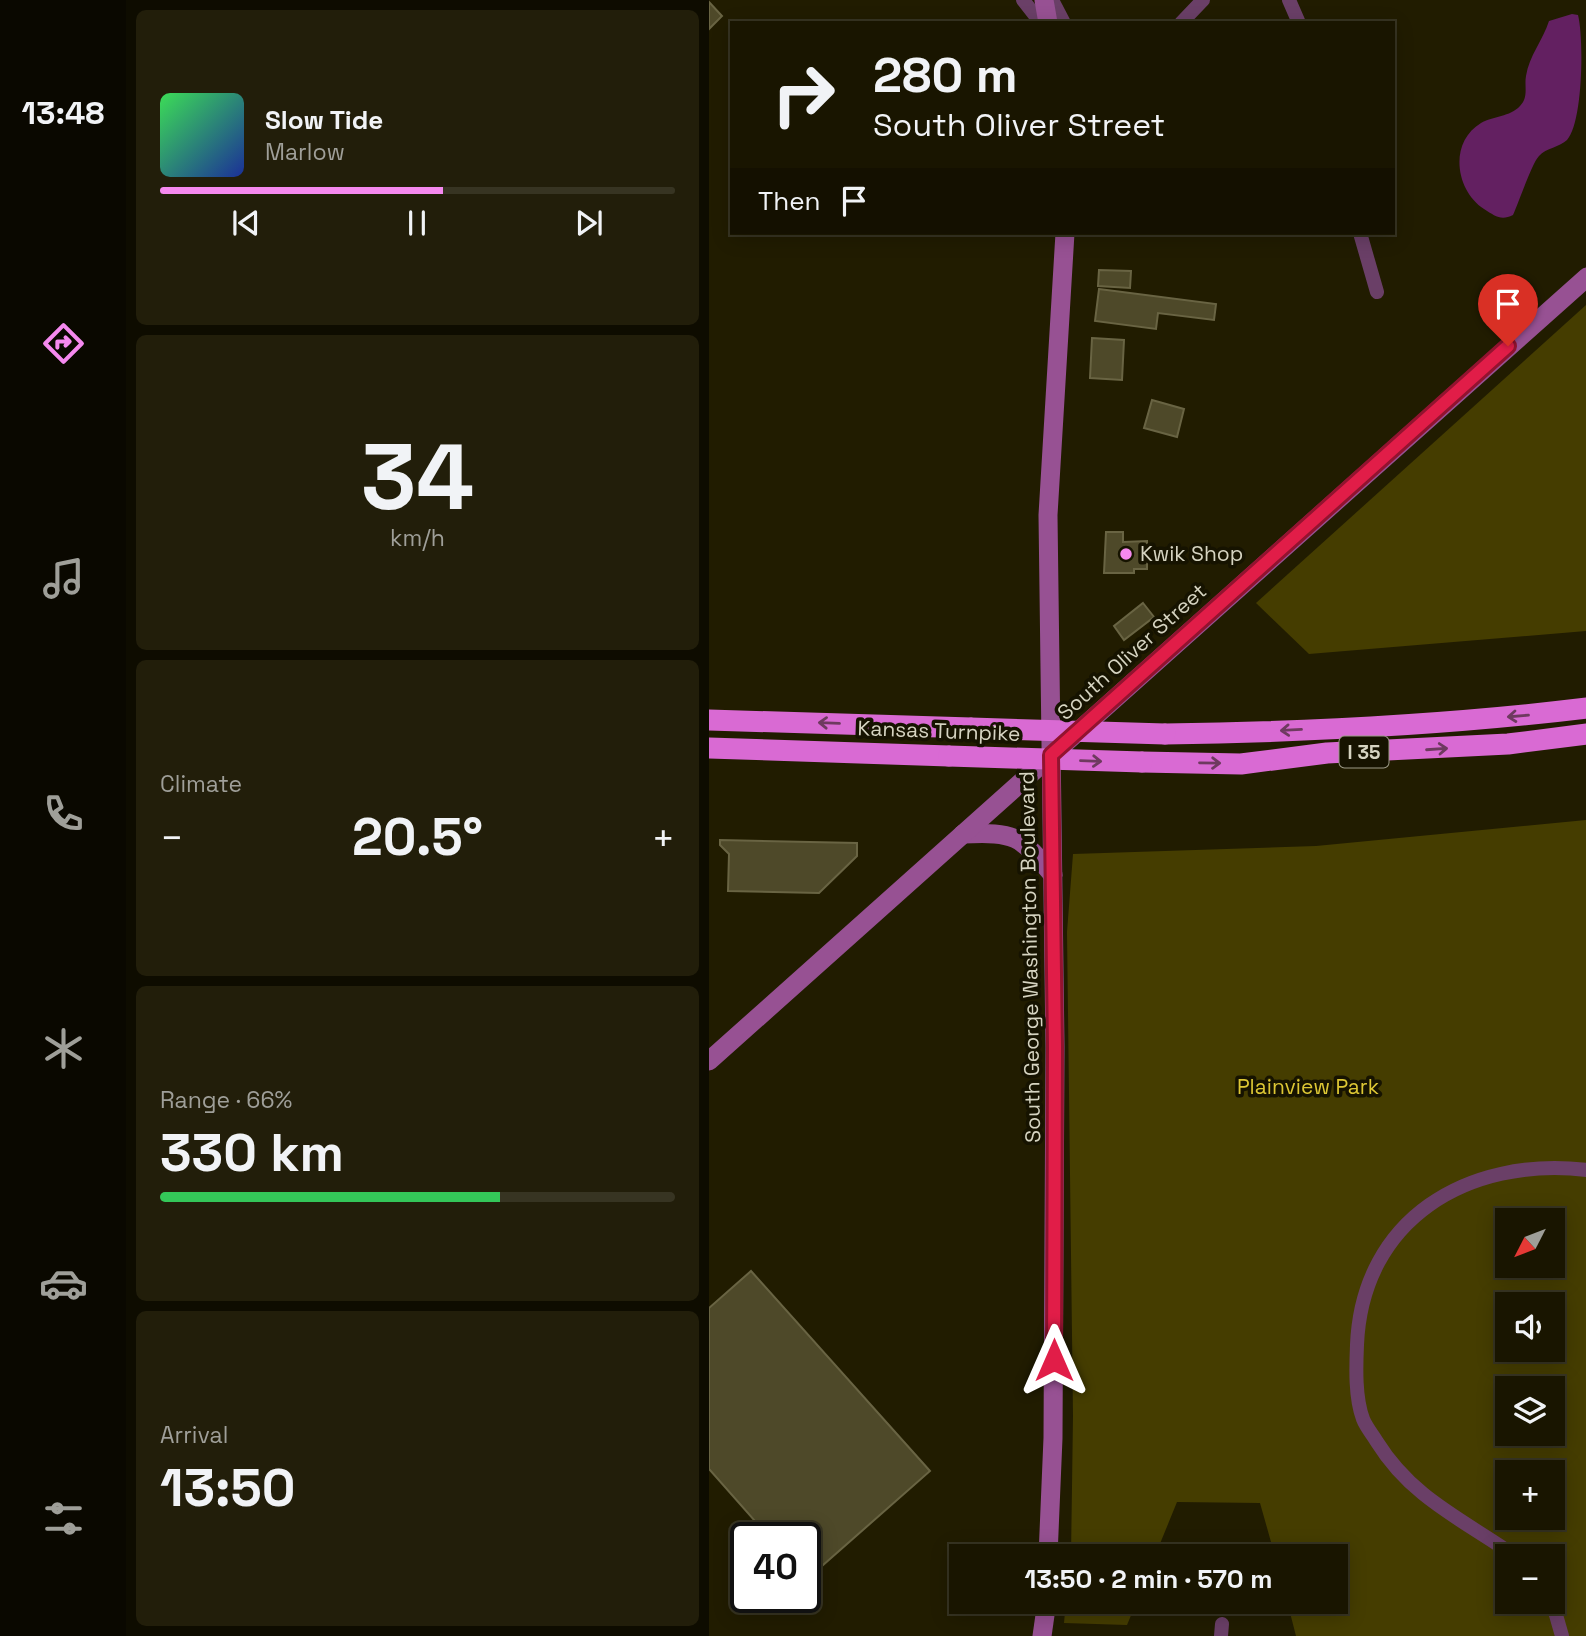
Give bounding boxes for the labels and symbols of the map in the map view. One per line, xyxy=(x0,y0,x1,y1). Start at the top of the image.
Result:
pin xyxy=(1478,274,1538,346)
place label: Kwik Shop xyxy=(1140,540,1243,567)
marker: Kwik Shop xyxy=(1118,546,1134,562)
street label: South Oliver Street xyxy=(1051,577,1212,726)
one-way arrow xyxy=(1508,710,1530,723)
street label: Kansas Turnpike xyxy=(857,714,1021,747)
one-way arrow xyxy=(818,717,841,730)
one-way arrow xyxy=(1280,724,1303,737)
road number: I 35 xyxy=(1339,736,1389,768)
one-way arrow xyxy=(1425,742,1448,755)
one-way arrow xyxy=(1079,754,1102,767)
one-way arrow xyxy=(1198,756,1221,770)
street label: South George Washington Boulevard xyxy=(1013,771,1046,1143)
park label: Plainview Park xyxy=(1237,1073,1379,1100)
north arrow xyxy=(1495,1208,1565,1278)
position arrow xyxy=(1017,1323,1091,1397)
speed limit sign: 40 xyxy=(730,1522,821,1613)

